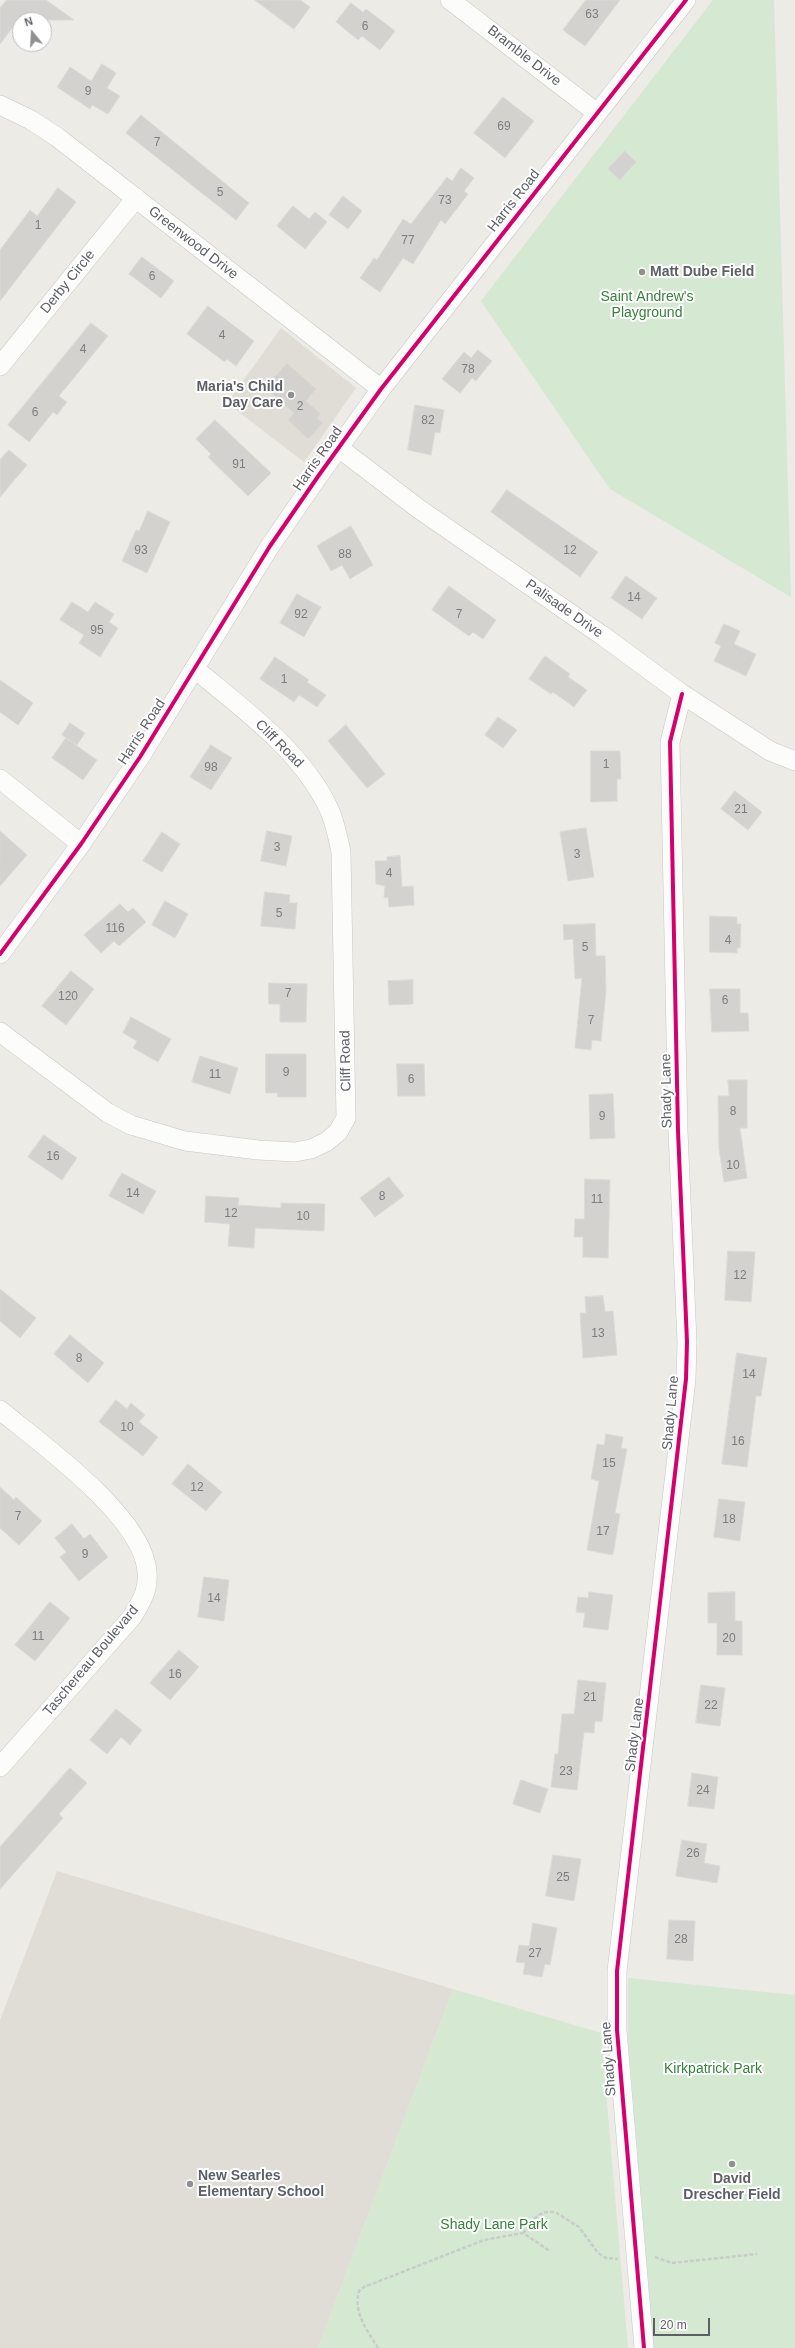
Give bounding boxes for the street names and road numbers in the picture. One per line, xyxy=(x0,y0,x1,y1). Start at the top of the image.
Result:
street label: Bramble Drive xyxy=(484,22,564,90)
street label: Harris Road xyxy=(484,166,544,236)
street label: Greenwood Drive xyxy=(145,203,241,283)
street label: Derby Circle xyxy=(37,247,99,317)
street label: Harris Road xyxy=(290,424,346,494)
street label: Palisade Drive xyxy=(522,576,606,642)
street label: Harris Road xyxy=(115,696,169,768)
street label: Cliff Road xyxy=(251,716,307,772)
street label: Cliff Road xyxy=(337,1030,355,1092)
street label: Shady Lane xyxy=(658,1053,676,1129)
street label: Shady Lane xyxy=(659,1375,683,1451)
street label: Taschereau Boulevard xyxy=(40,1602,142,1720)
street label: Shady Lane xyxy=(622,1697,648,1773)
street label: Shady Lane xyxy=(598,2021,620,2097)

